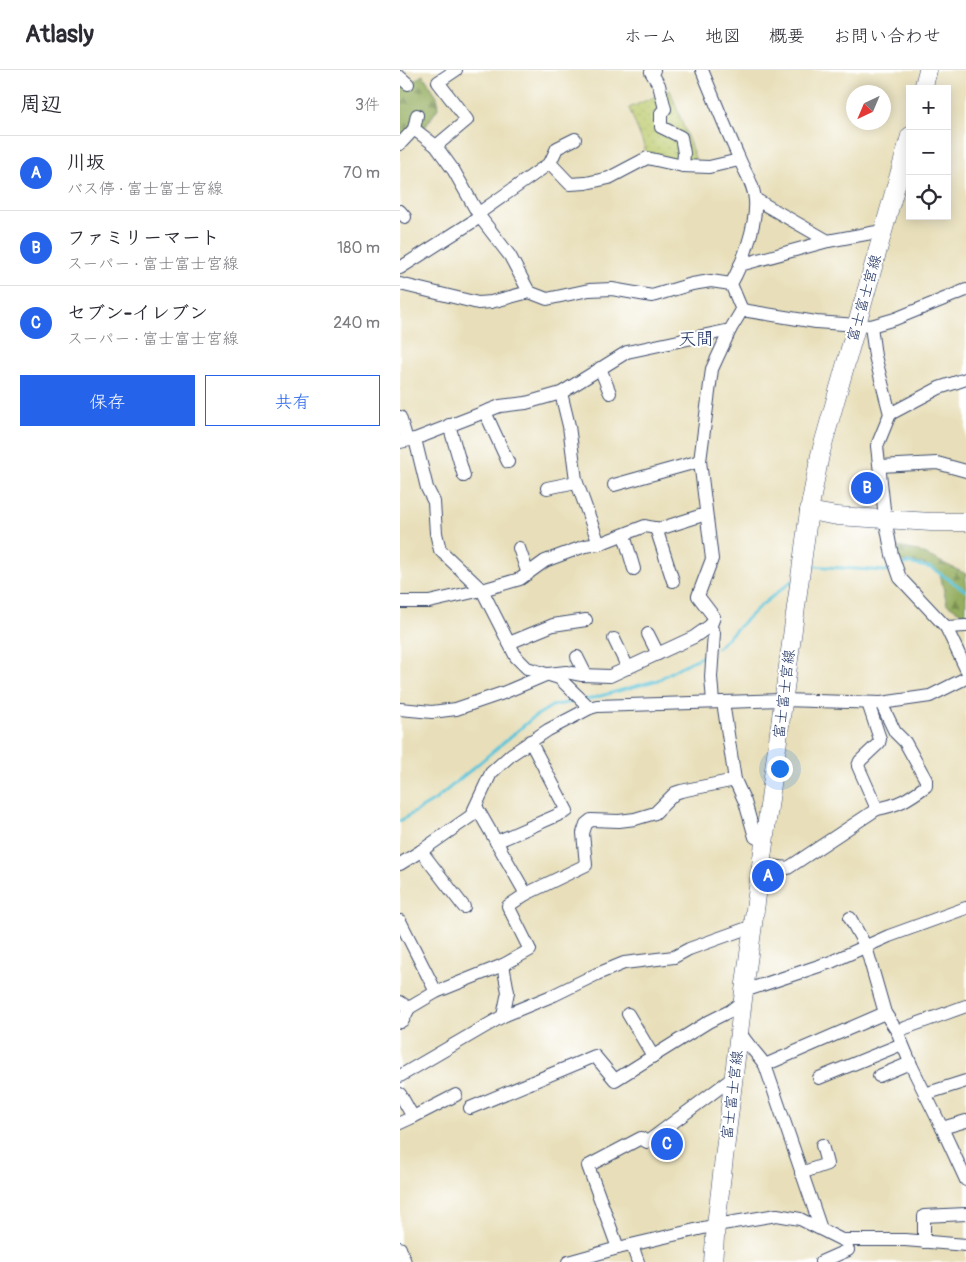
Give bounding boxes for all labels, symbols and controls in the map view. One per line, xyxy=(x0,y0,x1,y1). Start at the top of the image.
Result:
text: Atlasly xyxy=(25,20,94,49)
text: ホーム xyxy=(624,25,677,48)
text: 地図 xyxy=(705,25,741,48)
text: 概要 xyxy=(769,25,805,48)
text: お問い合わせ xyxy=(833,25,941,48)
north arrow xyxy=(846,85,891,130)
map controls xyxy=(906,85,951,220)
button: + xyxy=(906,85,951,130)
text: 周辺 xyxy=(20,91,62,118)
text: 3件 xyxy=(355,95,380,115)
button: − xyxy=(906,130,951,175)
text: 川坂 xyxy=(67,151,105,175)
text: A xyxy=(31,163,41,183)
text: 70 m xyxy=(343,163,380,183)
button: locate xyxy=(906,175,951,220)
text: バス停 · 富士富士宮線 xyxy=(67,179,223,199)
text: ファミリーマート xyxy=(67,226,220,250)
text: B xyxy=(31,238,41,258)
text: 180 m xyxy=(337,238,380,258)
street label: 富士富士宮線 xyxy=(843,252,886,344)
text: スーパー · 富士富士宮線 xyxy=(67,254,238,274)
text: セブン-イレブン xyxy=(67,301,208,325)
text: C xyxy=(31,313,41,333)
text: 240 m xyxy=(333,313,380,333)
district label: 天間 xyxy=(678,328,714,351)
text: スーパー · 富士富士宮線 xyxy=(67,329,238,349)
button: 保存 xyxy=(20,375,195,426)
button: 共有 xyxy=(205,375,380,426)
pin: B xyxy=(851,469,883,507)
street label: 富士富士宮線 xyxy=(770,648,799,740)
your location xyxy=(767,756,793,782)
pin: A xyxy=(752,857,784,895)
street label: 富士富士宮線 xyxy=(718,1049,747,1141)
pin: C xyxy=(651,1125,683,1163)

